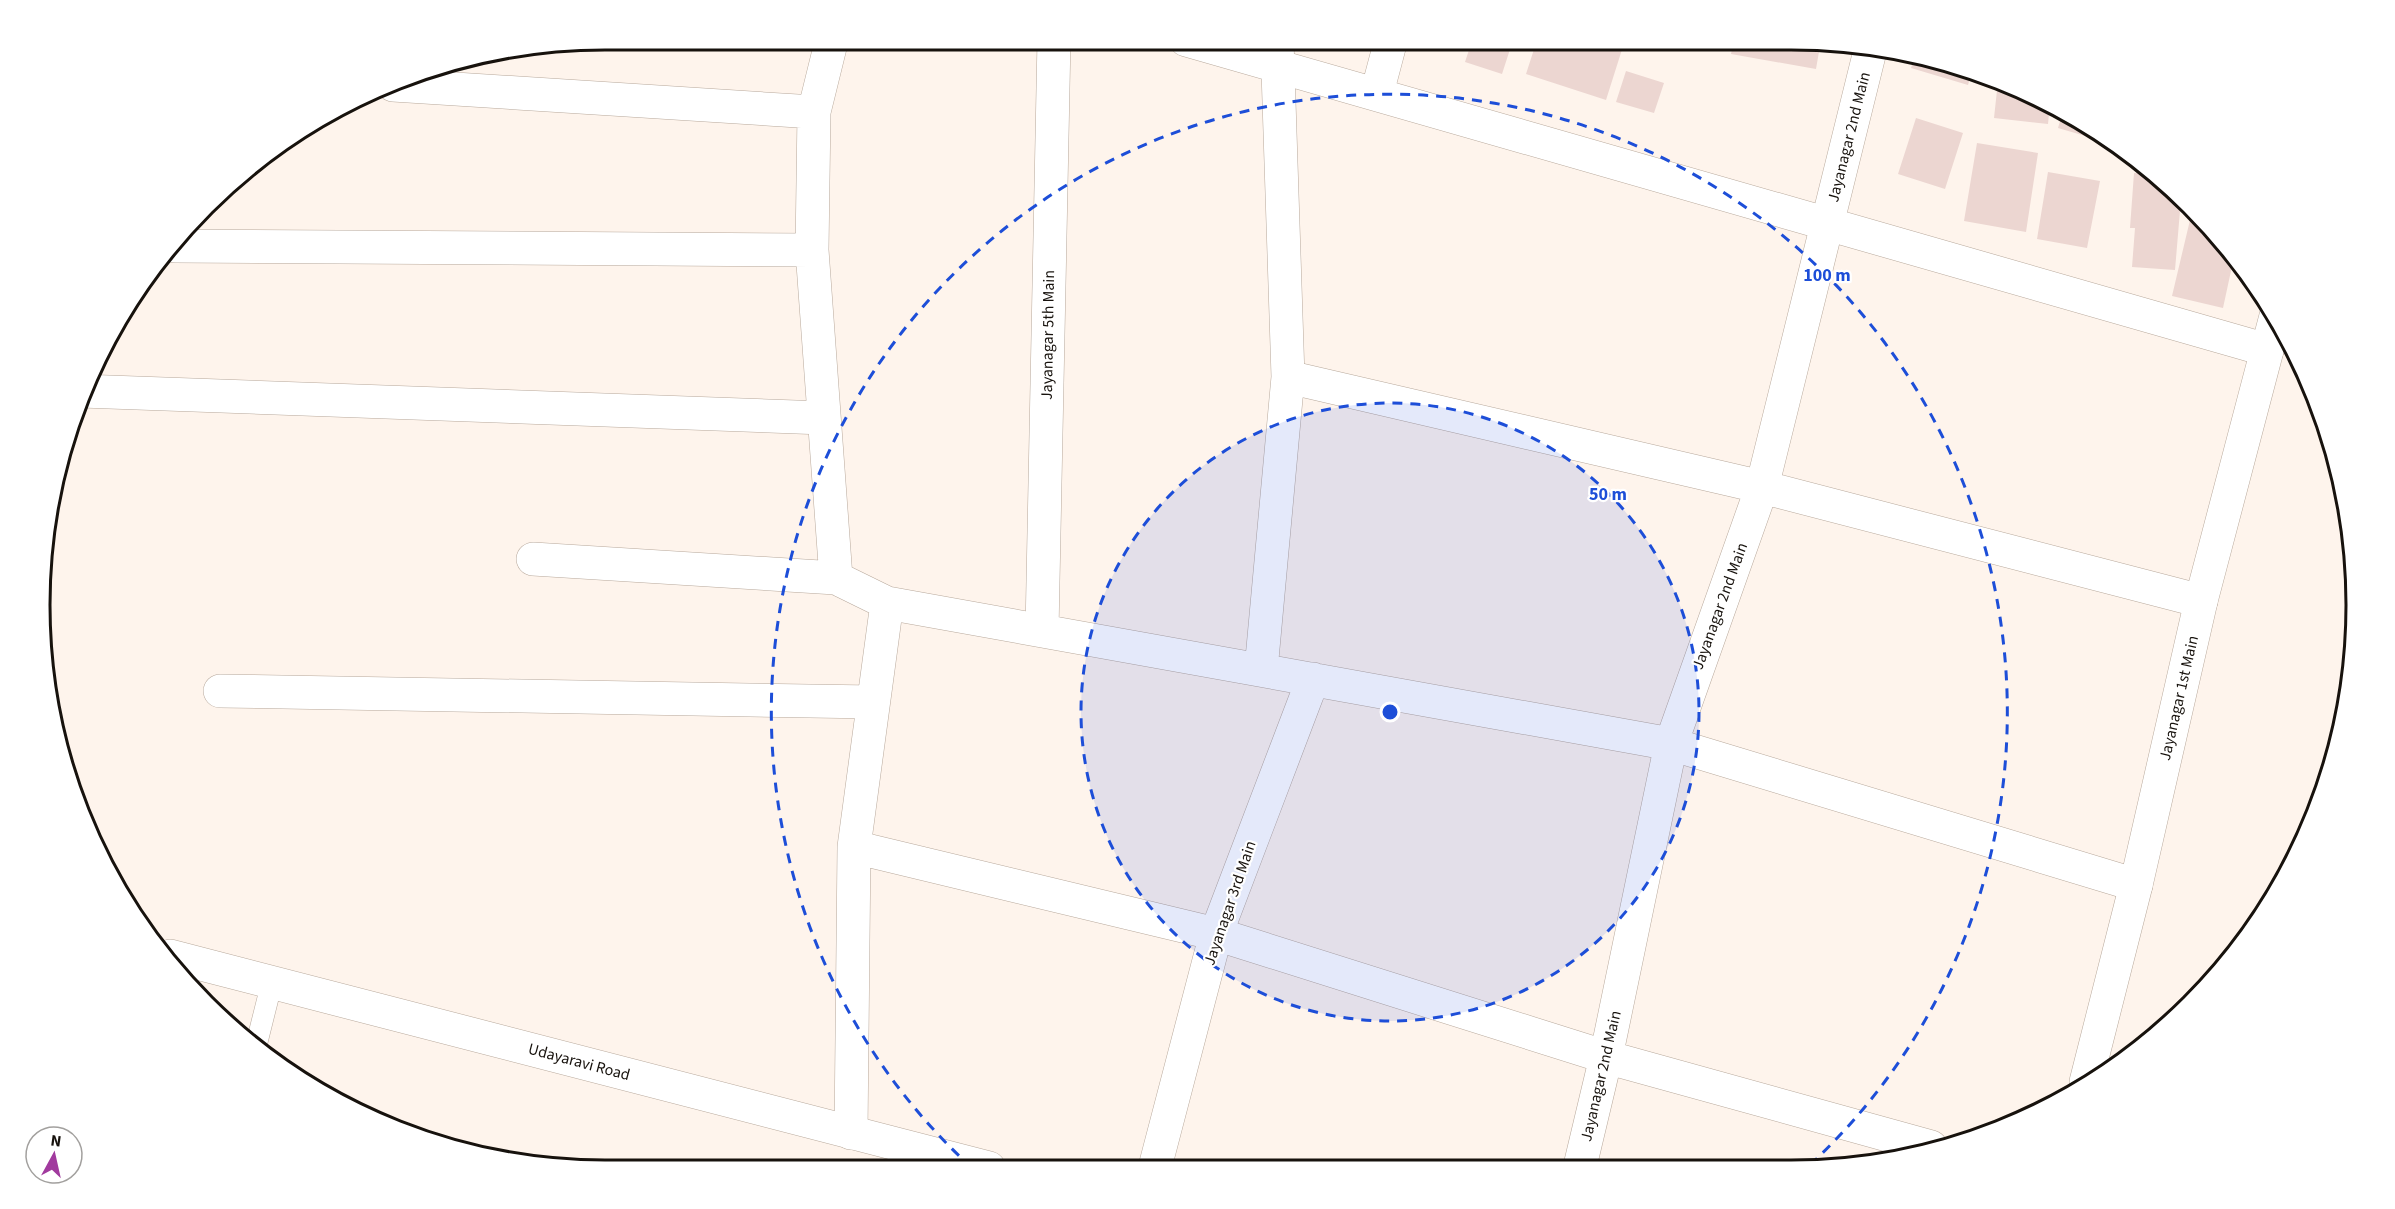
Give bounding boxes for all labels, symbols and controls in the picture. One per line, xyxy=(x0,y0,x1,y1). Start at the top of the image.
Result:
street label: Jayanagar 2nd Main xyxy=(1822,70,1876,204)
text: 100 m xyxy=(1803,263,1851,288)
street label: Jayanagar 5th Main xyxy=(1036,270,1060,400)
text: 50 m xyxy=(1589,482,1627,507)
street label: Jayanagar 2nd Main xyxy=(1687,539,1753,673)
street label: Jayanagar 1st Main xyxy=(2154,633,2204,763)
centre of rings xyxy=(1380,702,1400,722)
street label: Jayanagar 3rd Main xyxy=(1198,838,1262,968)
street label: Jayanagar 2nd Main xyxy=(1575,1008,1627,1144)
street label: Udayaravi Road xyxy=(526,1038,632,1086)
north arrow xyxy=(24,1125,84,1185)
text: N xyxy=(49,1130,63,1153)

